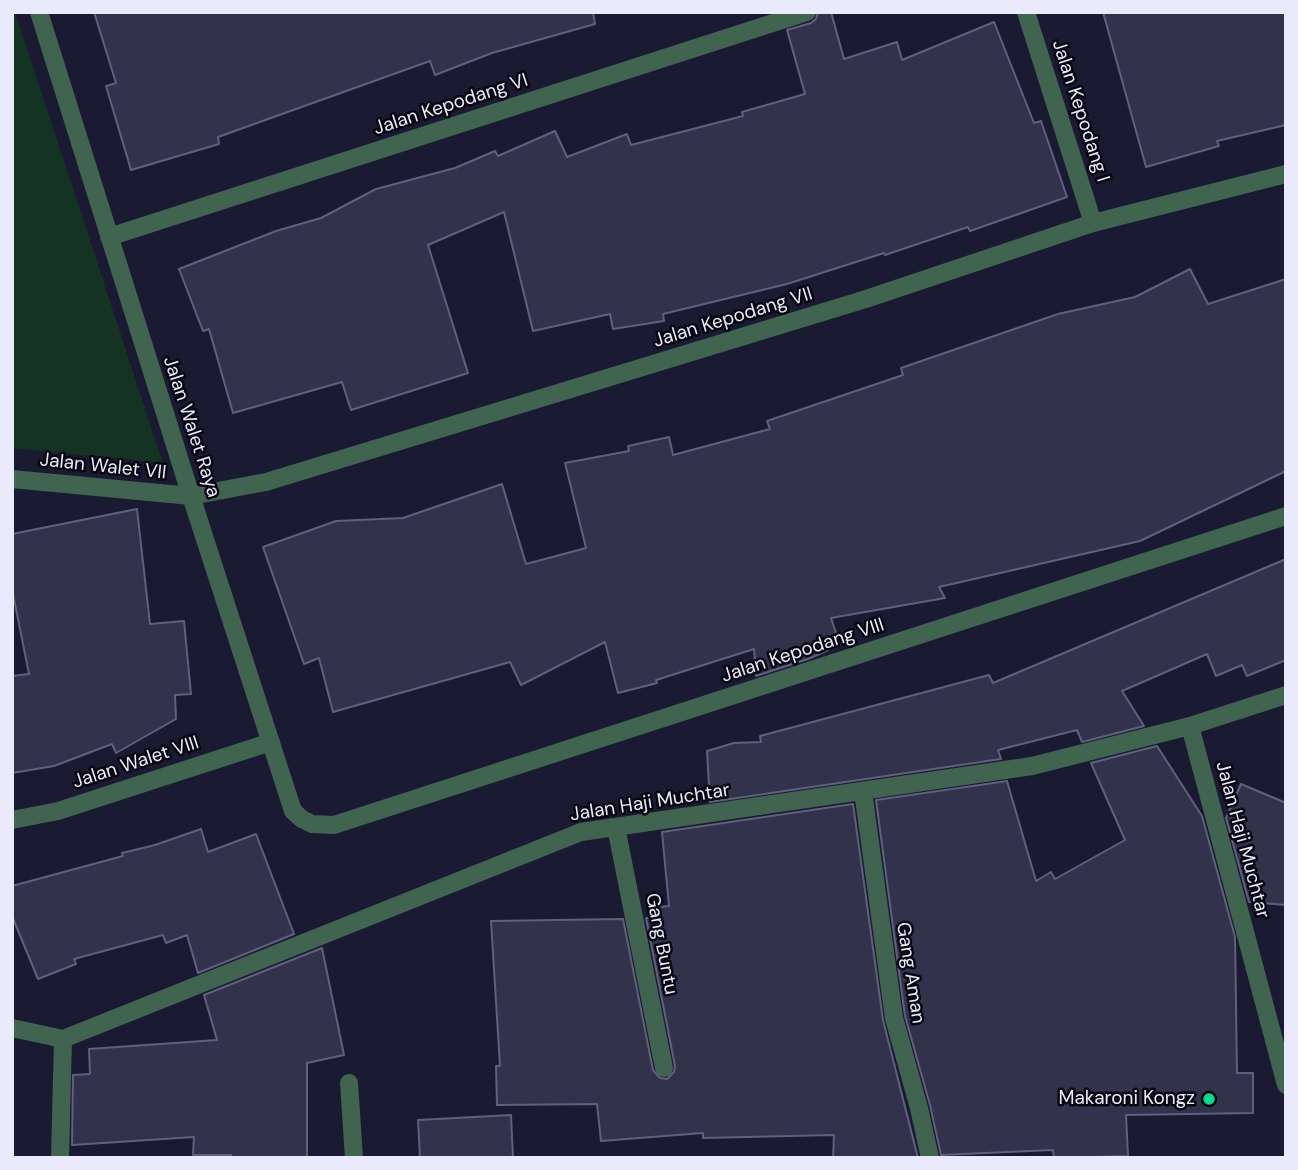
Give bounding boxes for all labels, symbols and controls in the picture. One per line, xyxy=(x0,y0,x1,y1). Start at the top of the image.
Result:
street label: Jalan Kepodang I xyxy=(1046,37,1114,185)
street label: Jalan Kepodang VI xyxy=(371,69,531,141)
street label: Jalan Kepodang VII xyxy=(651,283,815,353)
street label: Jalan Walet Raya xyxy=(157,354,225,500)
street label: Jalan Walet VII xyxy=(39,449,167,485)
street label: Jalan Kepodang VIII xyxy=(719,614,887,688)
street label: Jalan Walet VIII xyxy=(70,732,202,794)
street label: Jalan Haji Muchtar xyxy=(1210,759,1274,921)
street label: Jalan Haji Muchtar xyxy=(569,779,731,827)
street label: Gang Buntu xyxy=(640,891,682,997)
street label: Gang Aman xyxy=(891,921,929,1025)
place label: Makaroni Kongz xyxy=(1058,1088,1195,1110)
marker: Makaroni Kongz xyxy=(1201,1091,1217,1107)

